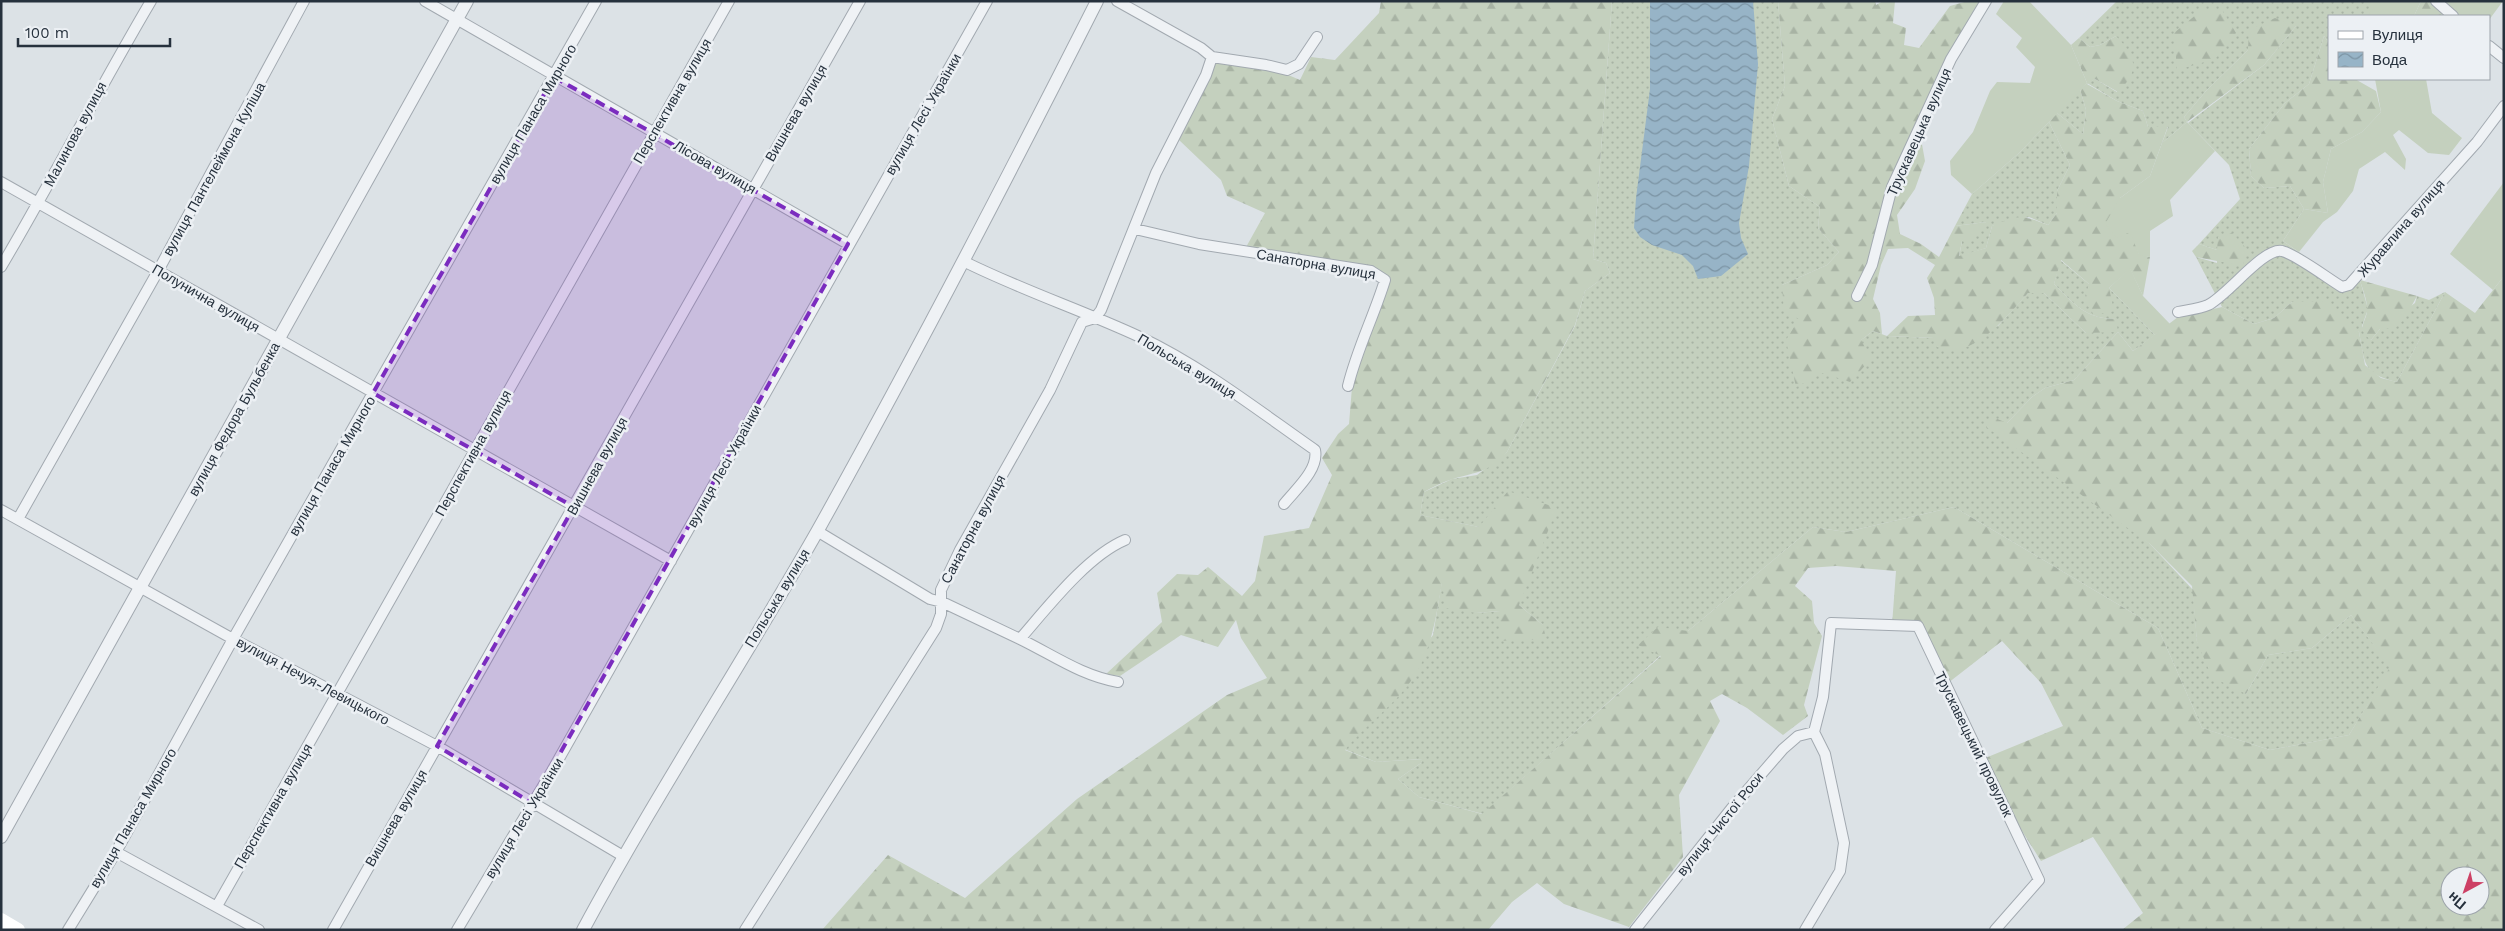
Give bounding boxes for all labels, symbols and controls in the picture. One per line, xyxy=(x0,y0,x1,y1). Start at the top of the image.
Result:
scale bar xyxy=(18,15,170,47)
legend xyxy=(2328,15,2490,80)
text: 100 m xyxy=(25,24,69,42)
text: Вулиця xyxy=(2372,26,2423,44)
street label: Перспективна вулиця xyxy=(630,36,714,166)
street label: вулиця Панаса Мирного xyxy=(486,41,580,187)
street label: вулиця Лесі Українки xyxy=(882,50,964,178)
text: Вода xyxy=(2372,51,2408,69)
street label: Вишнева вулиця xyxy=(762,62,830,164)
street label: Трускавецька вулиця xyxy=(1884,66,1954,198)
street label: Малинова вулиця xyxy=(41,79,109,189)
street label: вулиця Пантелеймона Куліша xyxy=(159,79,269,259)
street label: Лісова вулиця xyxy=(671,137,759,197)
street label: Журавлина вулиця xyxy=(2354,176,2448,280)
street label: Санаторна вулиця xyxy=(1255,246,1377,282)
street label: Полунична вулиця xyxy=(149,261,263,335)
street label: Польська вулиця xyxy=(1135,330,1239,402)
street label: вулиця Федора Бульбенка xyxy=(185,339,283,499)
street label: Перспективна вулиця xyxy=(432,387,514,519)
street label: вулиця Панаса Мирного xyxy=(285,393,379,539)
street label: вулиця Лесі Українки xyxy=(684,402,764,530)
street label: Вишнева вулиця xyxy=(564,414,630,518)
street label: Санаторна вулиця xyxy=(938,472,1008,586)
street label: Польська вулиця xyxy=(741,546,813,650)
street label: вулиця Нечуя-Левицького xyxy=(234,634,392,728)
street label: Трускавецький провулок xyxy=(1932,669,2017,820)
street label: Перспективна вулиця xyxy=(231,741,315,871)
street label: вулиця Панаса Мирного xyxy=(86,745,180,891)
street label: вулиця Лесі Українки xyxy=(482,755,566,881)
street label: Вишнева вулиця xyxy=(362,767,430,869)
street label: вулиця Чистої Роси xyxy=(1673,769,1767,879)
north arrow xyxy=(2440,866,2490,916)
text: Пн xyxy=(2444,889,2469,913)

